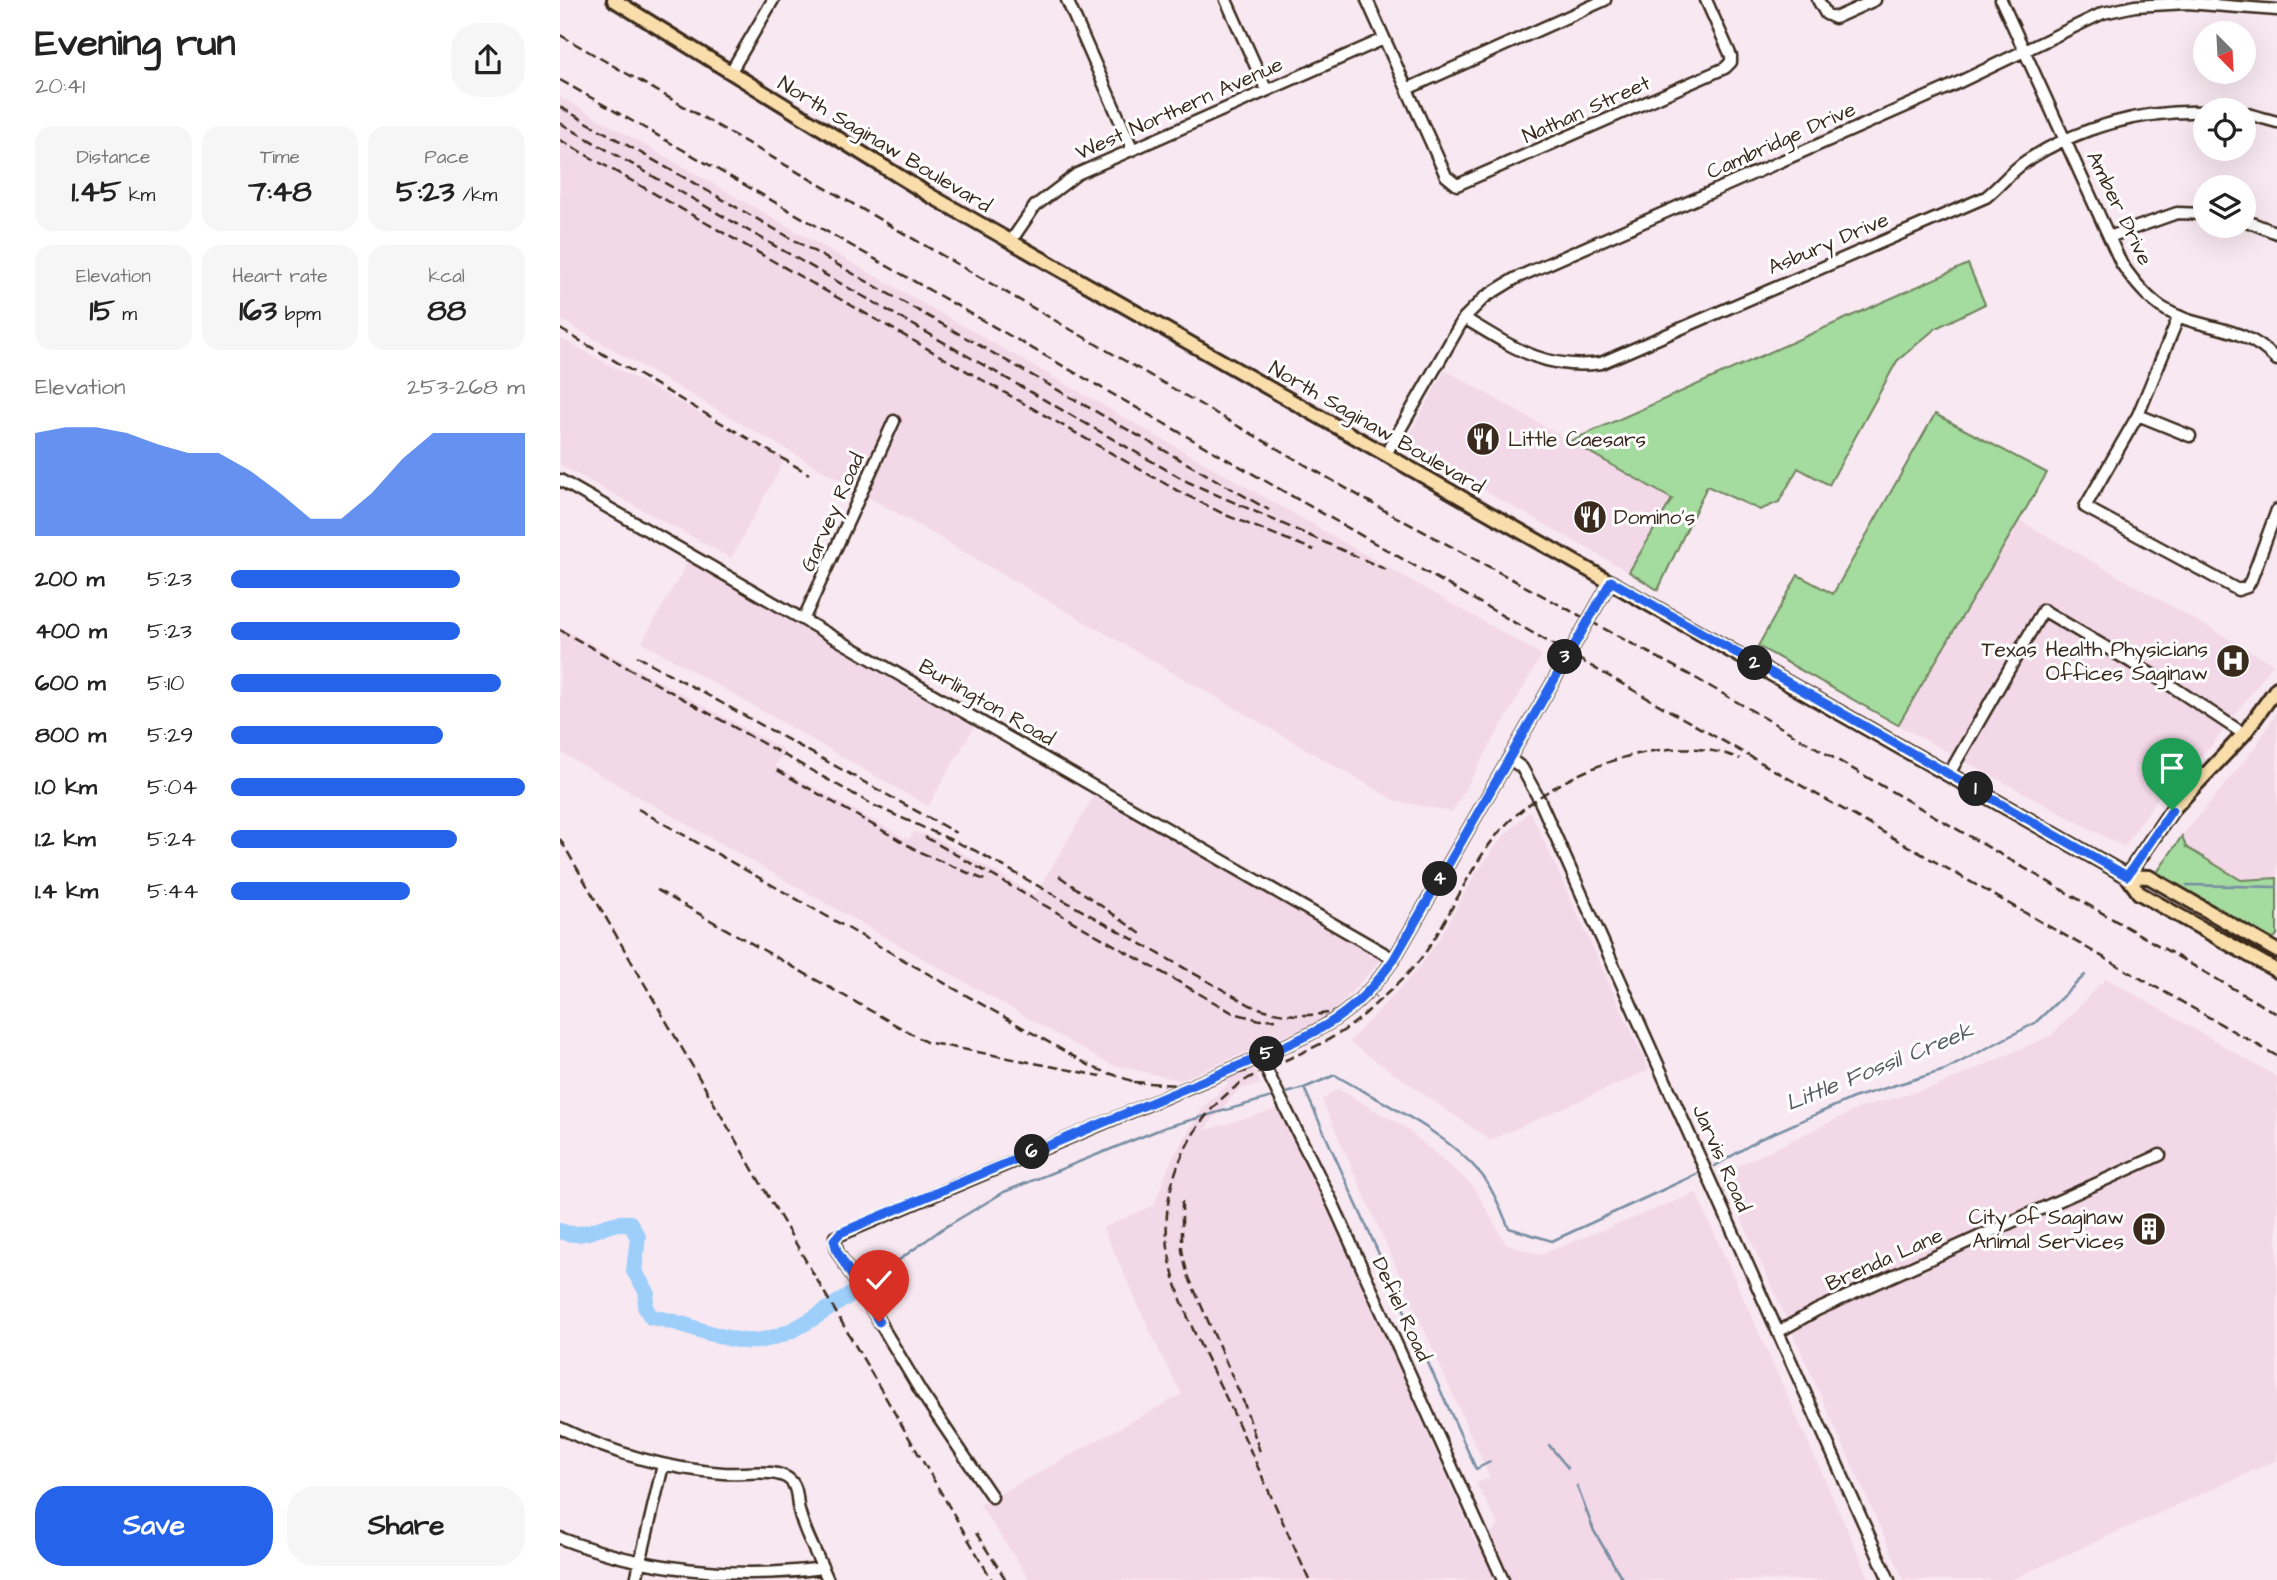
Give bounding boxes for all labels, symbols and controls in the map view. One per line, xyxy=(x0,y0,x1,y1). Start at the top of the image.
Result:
text: Evening run xyxy=(35,18,236,70)
north arrow xyxy=(2193,21,2256,84)
map controls xyxy=(2193,21,2256,238)
button: share xyxy=(451,23,525,97)
street label: West Northern Avenue xyxy=(1071,50,1287,167)
street label: Nathan Street xyxy=(1518,68,1655,151)
street label: North Saginaw Boulevard xyxy=(771,69,997,222)
text: 20:41 xyxy=(35,70,85,102)
street label: Cambridge Drive xyxy=(1702,95,1861,188)
button: locate xyxy=(2193,98,2256,161)
text: Distance xyxy=(76,144,150,171)
text: Time xyxy=(260,144,300,171)
text: Pace xyxy=(425,144,469,171)
street label: Amber Drive xyxy=(2079,146,2160,270)
text: 1.45 xyxy=(71,171,121,213)
text: 7:48 xyxy=(248,171,312,213)
text: 5:23 xyxy=(396,171,455,213)
button: layers xyxy=(2193,175,2256,238)
text: km xyxy=(121,182,155,209)
text: /km xyxy=(455,182,497,209)
street label: Asbury Drive xyxy=(1763,205,1894,284)
text: Elevation xyxy=(76,263,151,290)
text: Heart rate xyxy=(232,263,328,290)
text: kcal xyxy=(428,263,465,290)
text: 15 xyxy=(90,290,115,332)
text: 163 xyxy=(239,290,277,332)
text: 88 xyxy=(427,290,466,332)
text: m xyxy=(115,301,137,328)
text: bpm xyxy=(277,301,321,328)
street label: North Saginaw Boulevard xyxy=(1263,354,1490,503)
text: Elevation xyxy=(35,371,126,403)
text: 253–268 m xyxy=(407,371,525,403)
restaurant icon: Little Caesars xyxy=(1464,420,1502,458)
place label: Little Caesars xyxy=(1508,425,1646,454)
street label: Garvey Road xyxy=(793,448,873,577)
restaurant icon: Domino's xyxy=(1571,498,1609,536)
place label: Domino's xyxy=(1614,503,1695,532)
text: 200 m xyxy=(35,563,104,595)
text: 5:23 xyxy=(147,563,192,595)
text: 400 m xyxy=(35,615,107,647)
text: 5:23 xyxy=(147,615,192,647)
place label: Texas Health Physicians Offices Saginaw xyxy=(1981,635,2208,690)
pin: 3 xyxy=(1548,640,1583,674)
hospital icon: Texas Health Physicians Offices Saginaw xyxy=(2214,642,2252,680)
text: 3 xyxy=(1560,643,1569,670)
pin: 2 xyxy=(1738,646,1772,680)
text: 2 xyxy=(1749,649,1760,676)
street label: Burlington Road xyxy=(912,652,1060,755)
text: 600 m xyxy=(35,667,106,699)
text: 5:10 xyxy=(147,667,185,699)
text: 800 m xyxy=(35,719,106,751)
text: 5:29 xyxy=(147,719,193,751)
pin xyxy=(2142,738,2202,810)
icon: arrive xyxy=(2153,749,2191,787)
text: 1.0 km xyxy=(35,771,97,803)
text: 5:04 xyxy=(147,771,197,803)
pin: 1 xyxy=(1958,772,1994,806)
text: 1 xyxy=(1974,775,1977,802)
text: 1.2 km xyxy=(35,823,96,855)
text: 5:24 xyxy=(147,823,196,855)
pin: 4 xyxy=(1422,862,1458,896)
text: 4 xyxy=(1433,865,1446,892)
text: 1.4 km xyxy=(35,875,98,907)
text: 5:44 xyxy=(147,875,198,907)
water label: Little Fossil Creek xyxy=(1781,1014,1979,1119)
pin: 5 xyxy=(1250,1036,1284,1072)
text: 5 xyxy=(1260,1040,1273,1067)
street label: Jarvis Road xyxy=(1685,1100,1758,1217)
pin: 6 xyxy=(1014,1134,1050,1170)
text: 6 xyxy=(1026,1138,1037,1165)
place label: City of Saginaw Animal Services xyxy=(1968,1203,2124,1256)
building icon: City of Saginaw Animal Services xyxy=(2130,1210,2168,1248)
street label: Brenda Lane xyxy=(1821,1221,1947,1298)
pin xyxy=(849,1250,909,1322)
street label: Defiel Road xyxy=(1365,1252,1438,1366)
icon: check xyxy=(860,1261,898,1299)
button: Save xyxy=(35,1486,273,1566)
button: Share xyxy=(287,1486,525,1566)

